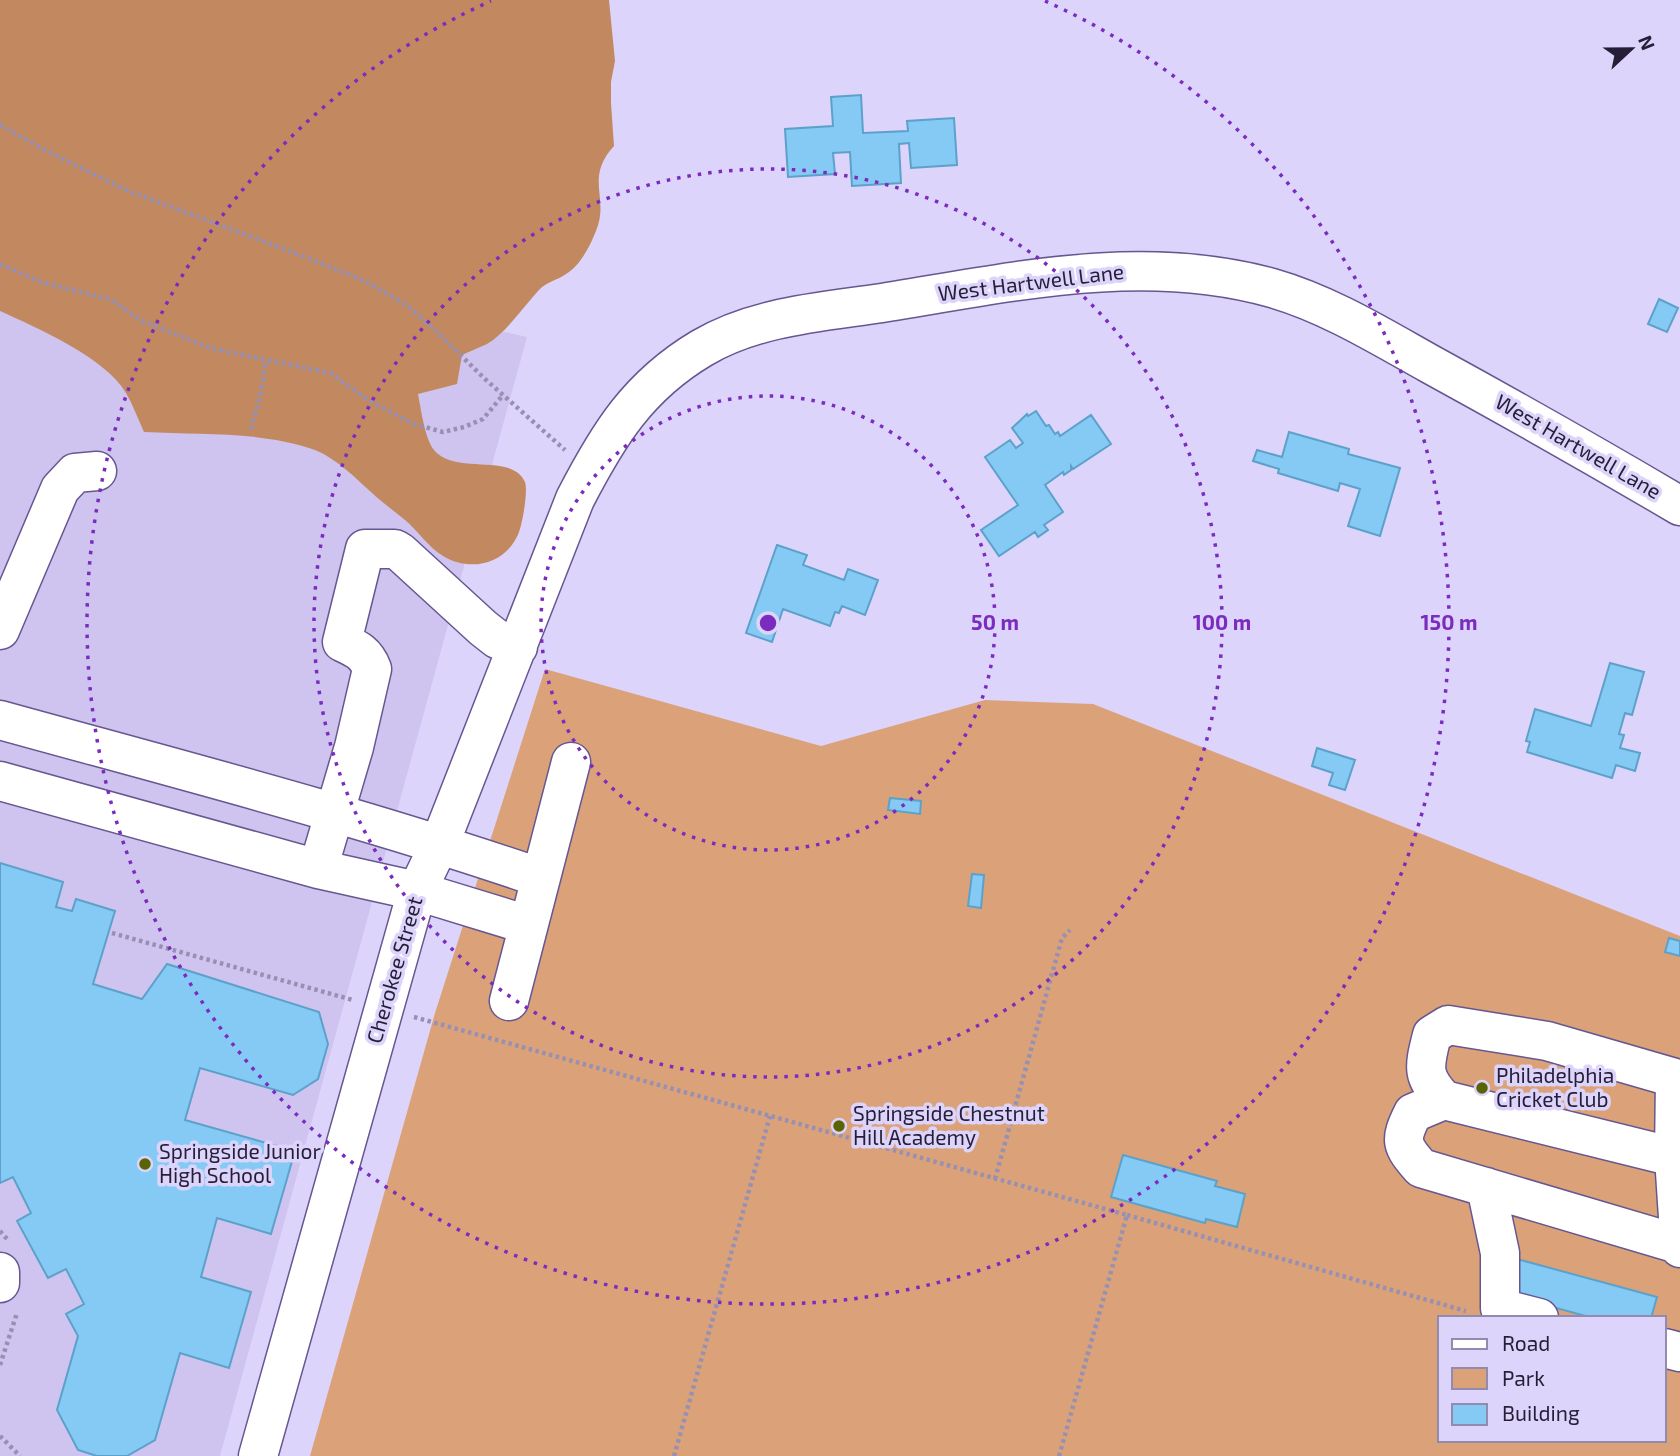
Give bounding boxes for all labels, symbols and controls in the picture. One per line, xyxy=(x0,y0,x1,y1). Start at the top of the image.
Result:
north arrow xyxy=(1596,14,1666,84)
text: N xyxy=(1634,32,1660,53)
street label: West Hartwell Lane xyxy=(936,258,1125,305)
street label: West Hartwell Lane xyxy=(1491,388,1666,503)
text: 50 m xyxy=(971,609,1019,634)
text: 100 m xyxy=(1193,609,1251,634)
text: 150 m xyxy=(1421,609,1477,634)
centre of rings xyxy=(756,611,780,635)
street label: Cherokee Street xyxy=(361,893,426,1046)
place label: Philadelphia Cricket Club xyxy=(1496,1062,1614,1111)
marker: Philadelphia Cricket Club xyxy=(1474,1080,1490,1096)
place label: Springside Chestnut Hill Academy xyxy=(853,1100,1045,1149)
marker: Springside Chestnut Hill Academy xyxy=(831,1118,847,1134)
place label: Springside Junior High School xyxy=(159,1138,321,1187)
marker: Springside Junior High School xyxy=(137,1156,153,1172)
legend xyxy=(1438,1316,1666,1442)
text: Road xyxy=(1502,1330,1550,1355)
text: Park xyxy=(1502,1365,1545,1390)
text: Building xyxy=(1502,1400,1580,1425)

